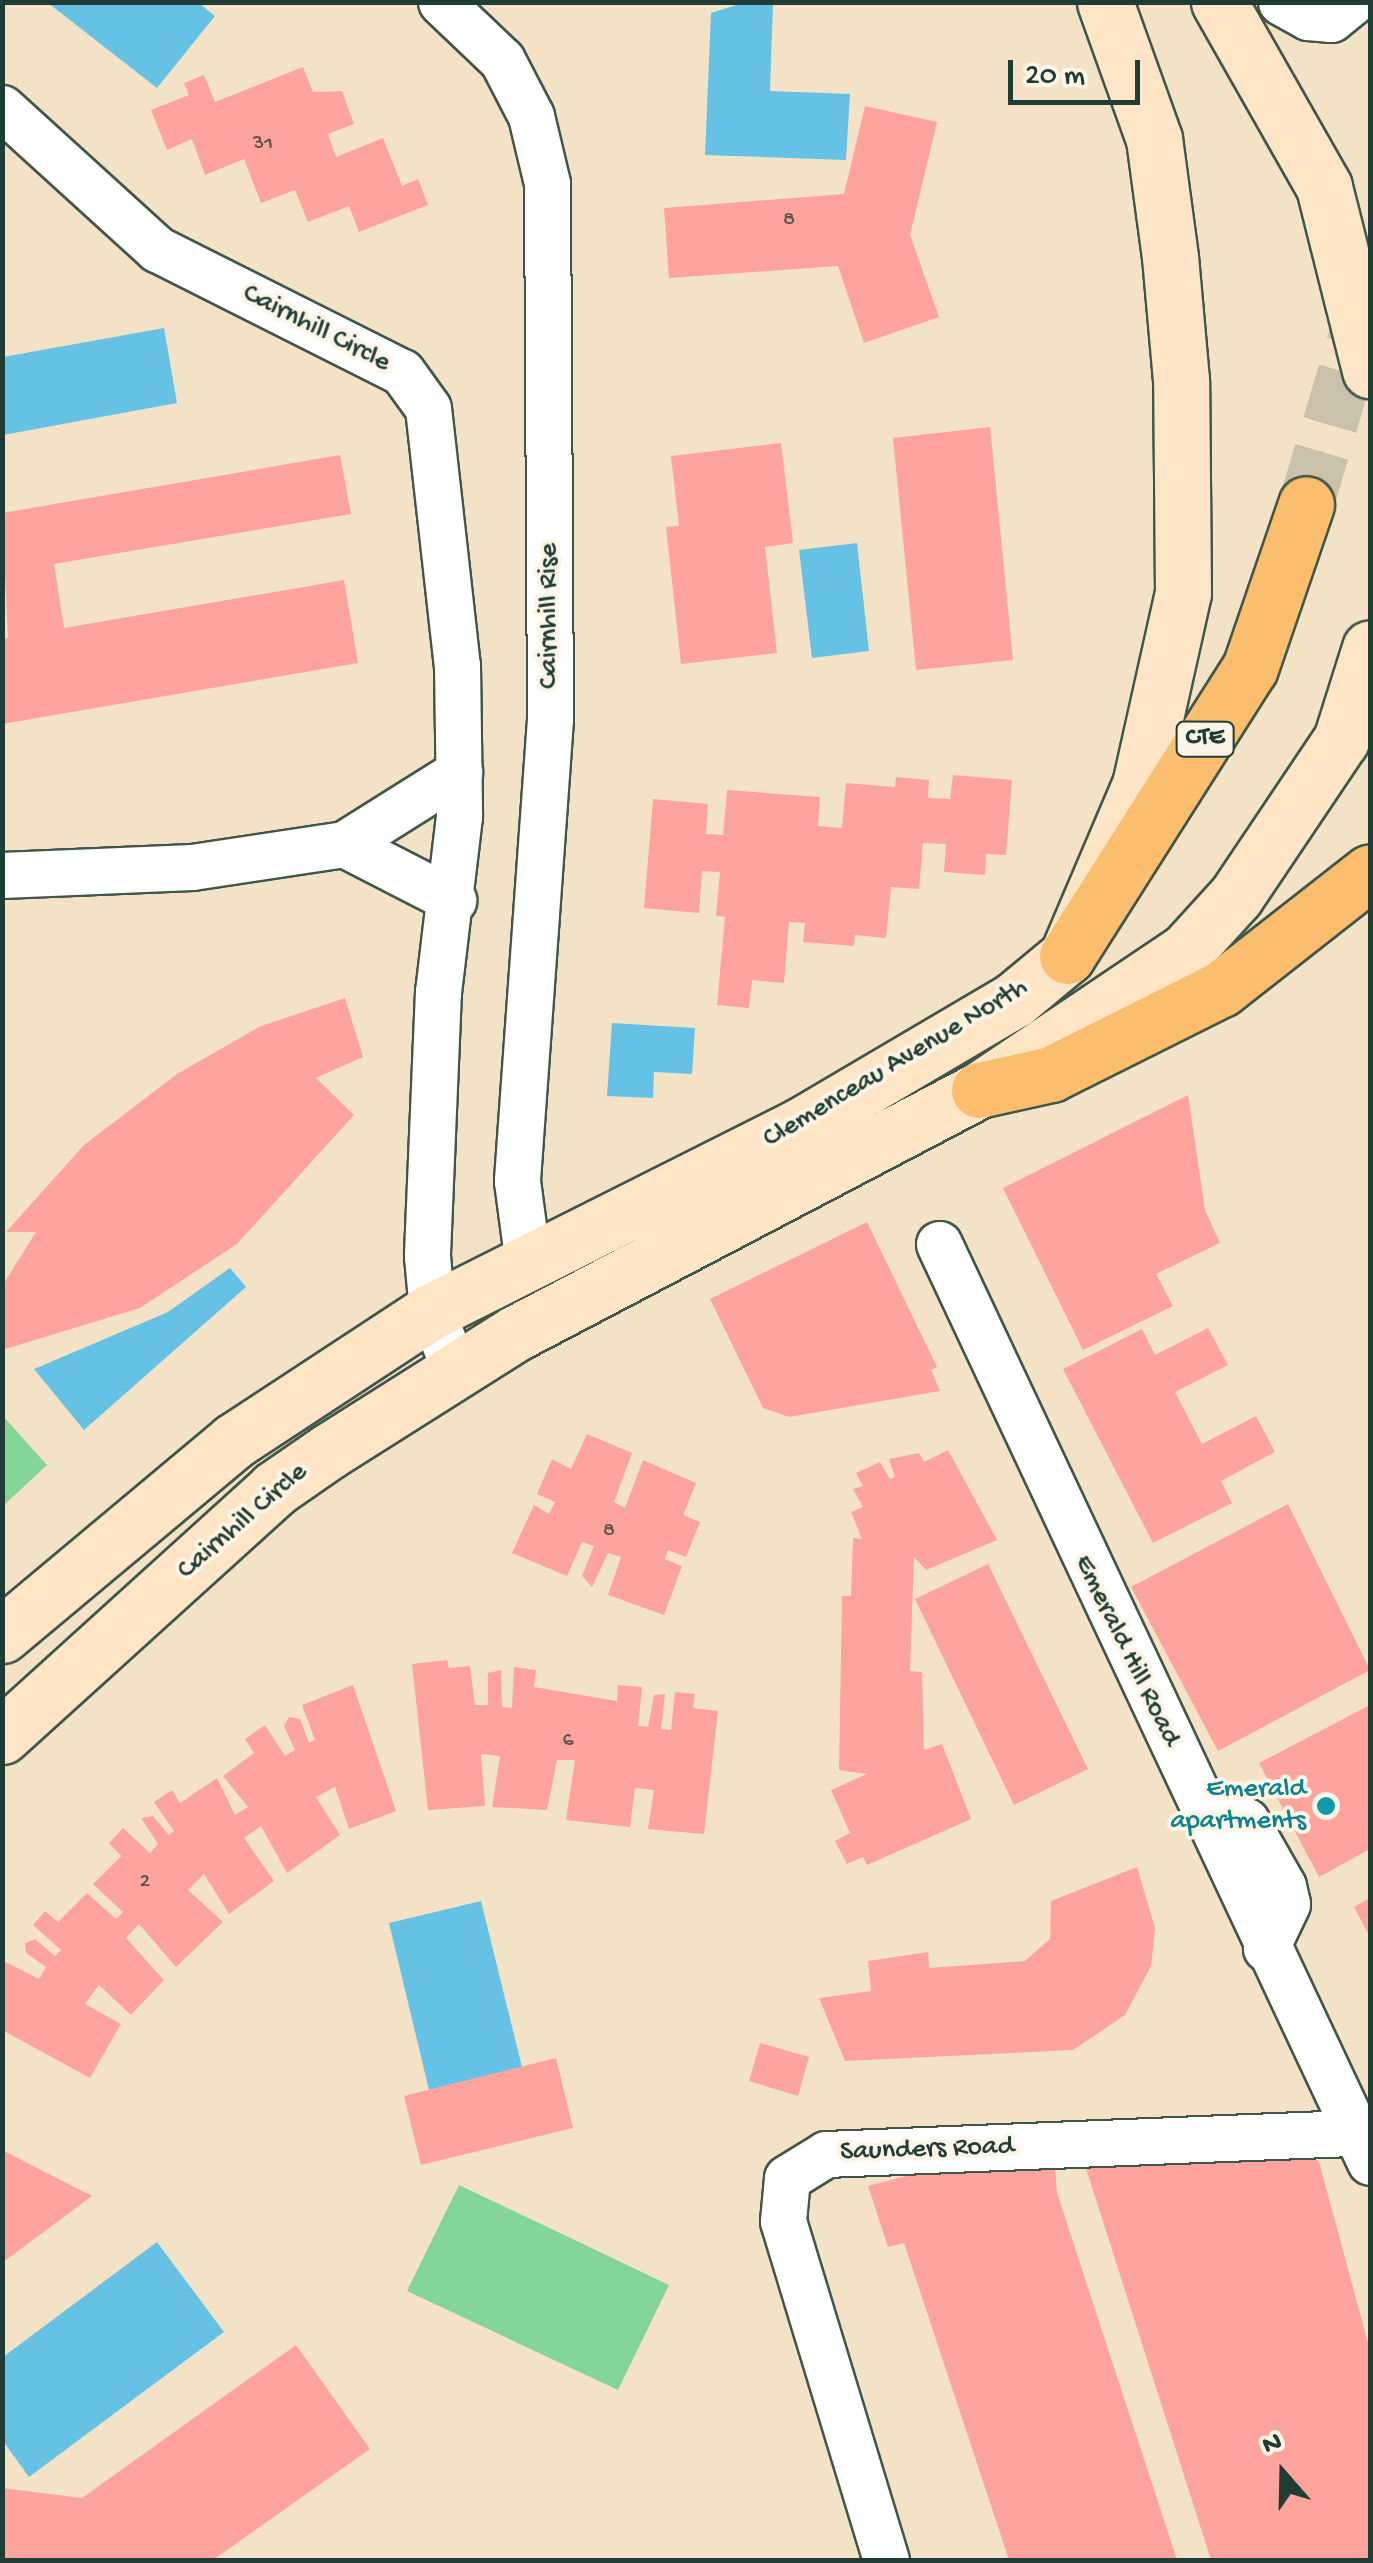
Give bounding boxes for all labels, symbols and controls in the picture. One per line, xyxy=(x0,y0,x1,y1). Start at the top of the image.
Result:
scale bar xyxy=(1013,40,1146,102)
text: 20 m xyxy=(1025,60,1085,95)
house number: 31 xyxy=(253,132,273,158)
house number: 8 xyxy=(783,208,795,234)
street label: Cairnhill Circle xyxy=(236,277,396,381)
street label: Cairnhill Rise xyxy=(533,543,567,689)
road number: CTE xyxy=(1175,719,1235,759)
street label: Clemenceau Avenue North xyxy=(758,972,1034,1156)
street label: Cairnhill Circle xyxy=(171,1456,315,1588)
house number: 8 xyxy=(603,1519,615,1545)
street label: Emerald Hill Road xyxy=(1065,1550,1187,1752)
house number: 6 xyxy=(562,1729,574,1755)
place label: Emerald apartments xyxy=(1170,1773,1306,1839)
marker: Emerald apartments xyxy=(1315,1795,1337,1817)
house number: 2 xyxy=(140,1870,150,1896)
street label: Saunders Road xyxy=(840,2130,1014,2170)
north arrow xyxy=(1233,2423,1333,2523)
text: N xyxy=(1258,2426,1287,2463)

